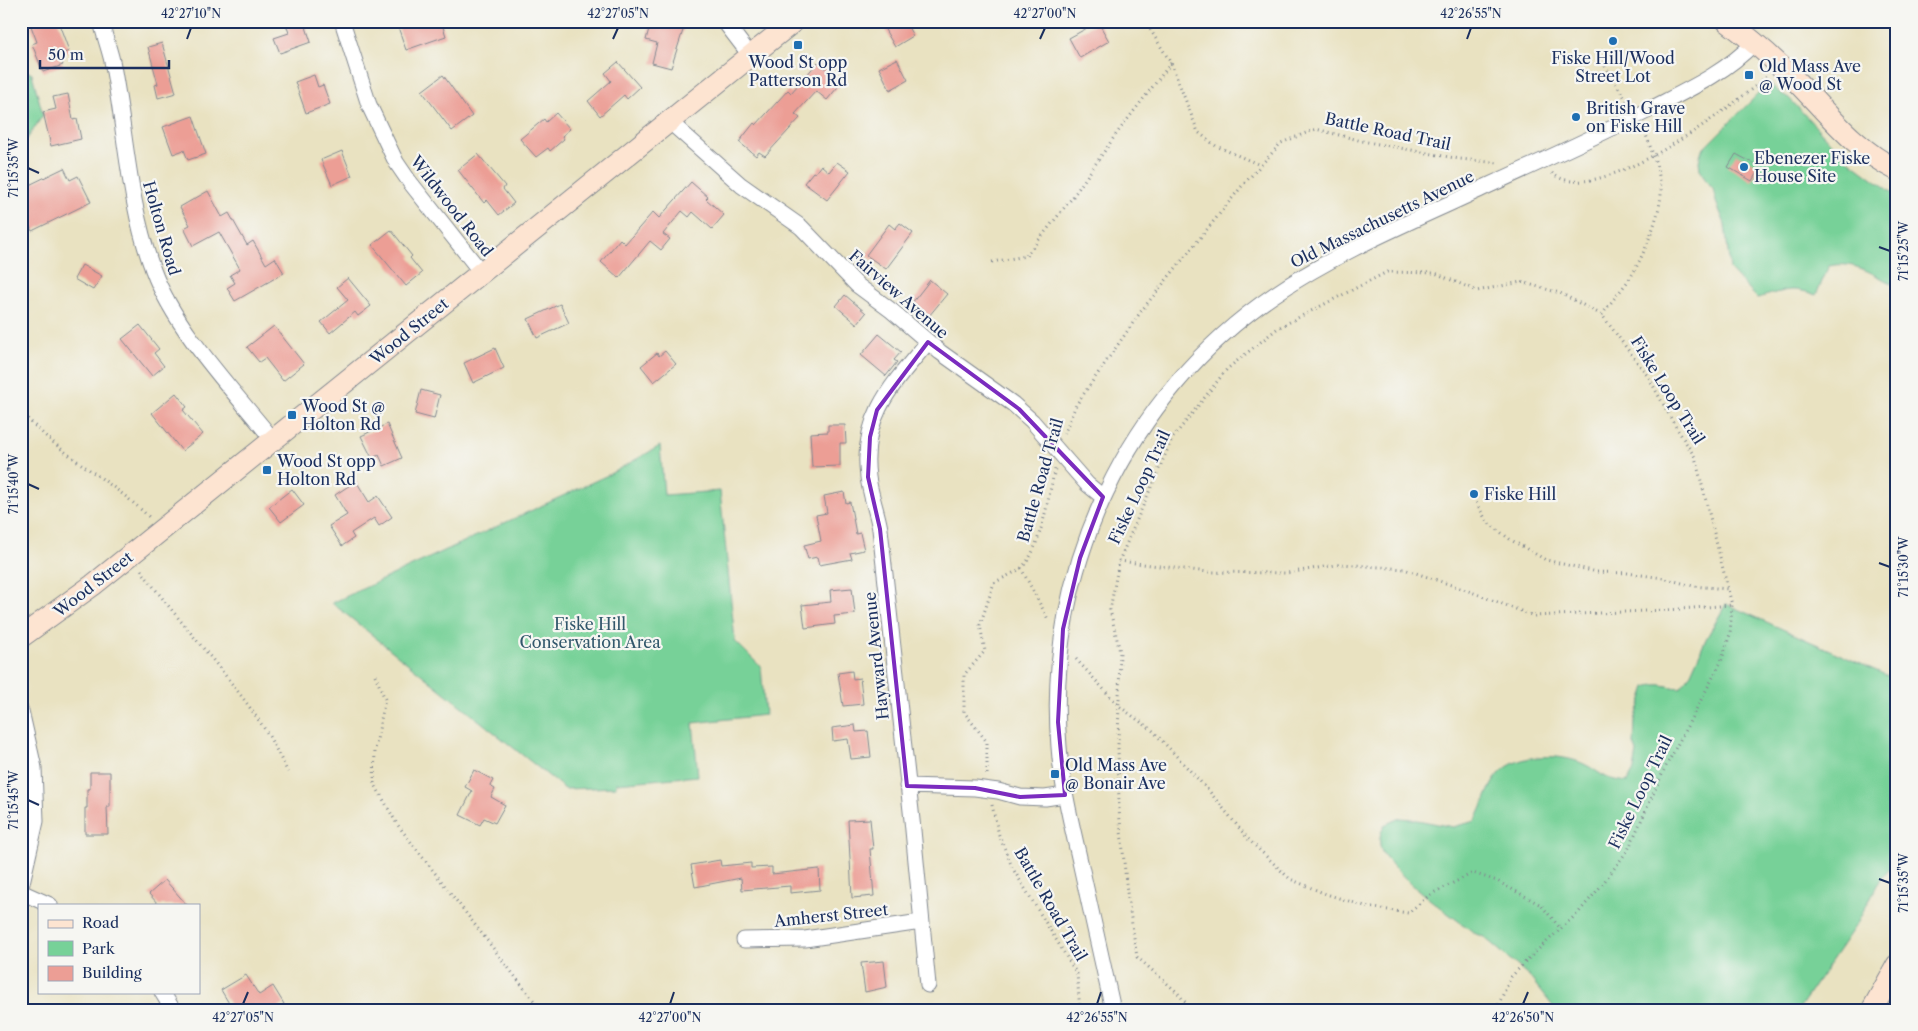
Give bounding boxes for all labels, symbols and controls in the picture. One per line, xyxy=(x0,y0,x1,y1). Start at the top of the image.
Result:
text: 42°27'10"N xyxy=(161,6,221,21)
text: 42°27'05"N xyxy=(587,6,649,21)
text: 42°27'00"N xyxy=(1014,6,1076,21)
text: 42°26'55"N xyxy=(1440,6,1502,21)
marker: Fiske Hill/Wood Street Lot xyxy=(1607,35,1619,47)
scale bar xyxy=(40,38,169,70)
marker: Wood St opp Patterson Rd xyxy=(792,39,804,51)
text: 50 m xyxy=(48,45,84,64)
place label: Fiske Hill/Wood Street Lot xyxy=(1551,48,1675,86)
place label: Wood St opp Patterson Rd xyxy=(748,52,848,90)
place label: Old Mass Ave @ Wood St xyxy=(1759,56,1861,94)
marker: Old Mass Ave @ Wood St xyxy=(1743,69,1755,81)
place label: British Grave on Fiske Hill xyxy=(1586,98,1685,136)
street label: Battle Road Trail xyxy=(1323,108,1453,154)
marker: British Grave on Fiske Hill xyxy=(1570,111,1582,123)
text: 71°15'35"W xyxy=(6,137,21,198)
place label: Ebenezer Fiske House Site xyxy=(1754,148,1870,186)
street label: Wildwood Road xyxy=(406,151,498,261)
marker: Ebenezer Fiske House Site xyxy=(1738,161,1750,173)
street label: Old Massachusetts Avenue xyxy=(1287,166,1477,272)
street label: Holton Road xyxy=(139,179,185,278)
text: 71°15'25"W xyxy=(1896,220,1911,281)
street label: Fairview Avenue xyxy=(845,245,953,343)
street label: Wood Street xyxy=(365,293,453,369)
street label: Fiske Loop Trail xyxy=(1627,332,1709,448)
place label: Wood St @ Holton Rd xyxy=(301,396,385,434)
marker: Wood St @ Holton Rd xyxy=(286,409,298,421)
street label: Battle Road Trail xyxy=(1013,415,1067,544)
street label: Fiske Loop Trail xyxy=(1104,427,1174,547)
place label: Wood St opp Holton Rd xyxy=(276,451,376,489)
text: 71°15'40"W xyxy=(6,453,21,514)
marker: Wood St opp Holton Rd xyxy=(261,464,273,476)
place label: Fiske Hill xyxy=(1484,484,1556,504)
marker: Fiske Hill xyxy=(1468,488,1480,500)
text: 71°15'30"W xyxy=(1896,536,1911,597)
street label: Wood Street xyxy=(49,547,137,622)
street label: Hayward Avenue xyxy=(859,591,893,721)
park label: Fiske Hill Conservation Area xyxy=(519,614,661,652)
street label: Fiske Loop Trail xyxy=(1604,732,1676,852)
place label: Old Mass Ave @ Bonair Ave xyxy=(1065,755,1167,793)
marker: Old Mass Ave @ Bonair Ave xyxy=(1049,768,1061,780)
text: 71°15'45"W xyxy=(6,769,21,830)
street label: Battle Road Trail xyxy=(1010,844,1092,965)
text: 71°15'35"W xyxy=(1896,852,1911,913)
street label: Amherst Street xyxy=(772,899,889,931)
legend xyxy=(38,904,200,994)
text: Road xyxy=(82,913,119,932)
text: Park xyxy=(82,939,116,958)
text: Building xyxy=(82,963,142,982)
text: 42°27'05"N xyxy=(212,1010,274,1025)
text: 42°27'00"N xyxy=(639,1010,701,1025)
text: 42°26'55"N xyxy=(1066,1010,1128,1025)
text: 42°26'50"N xyxy=(1492,1010,1554,1025)

